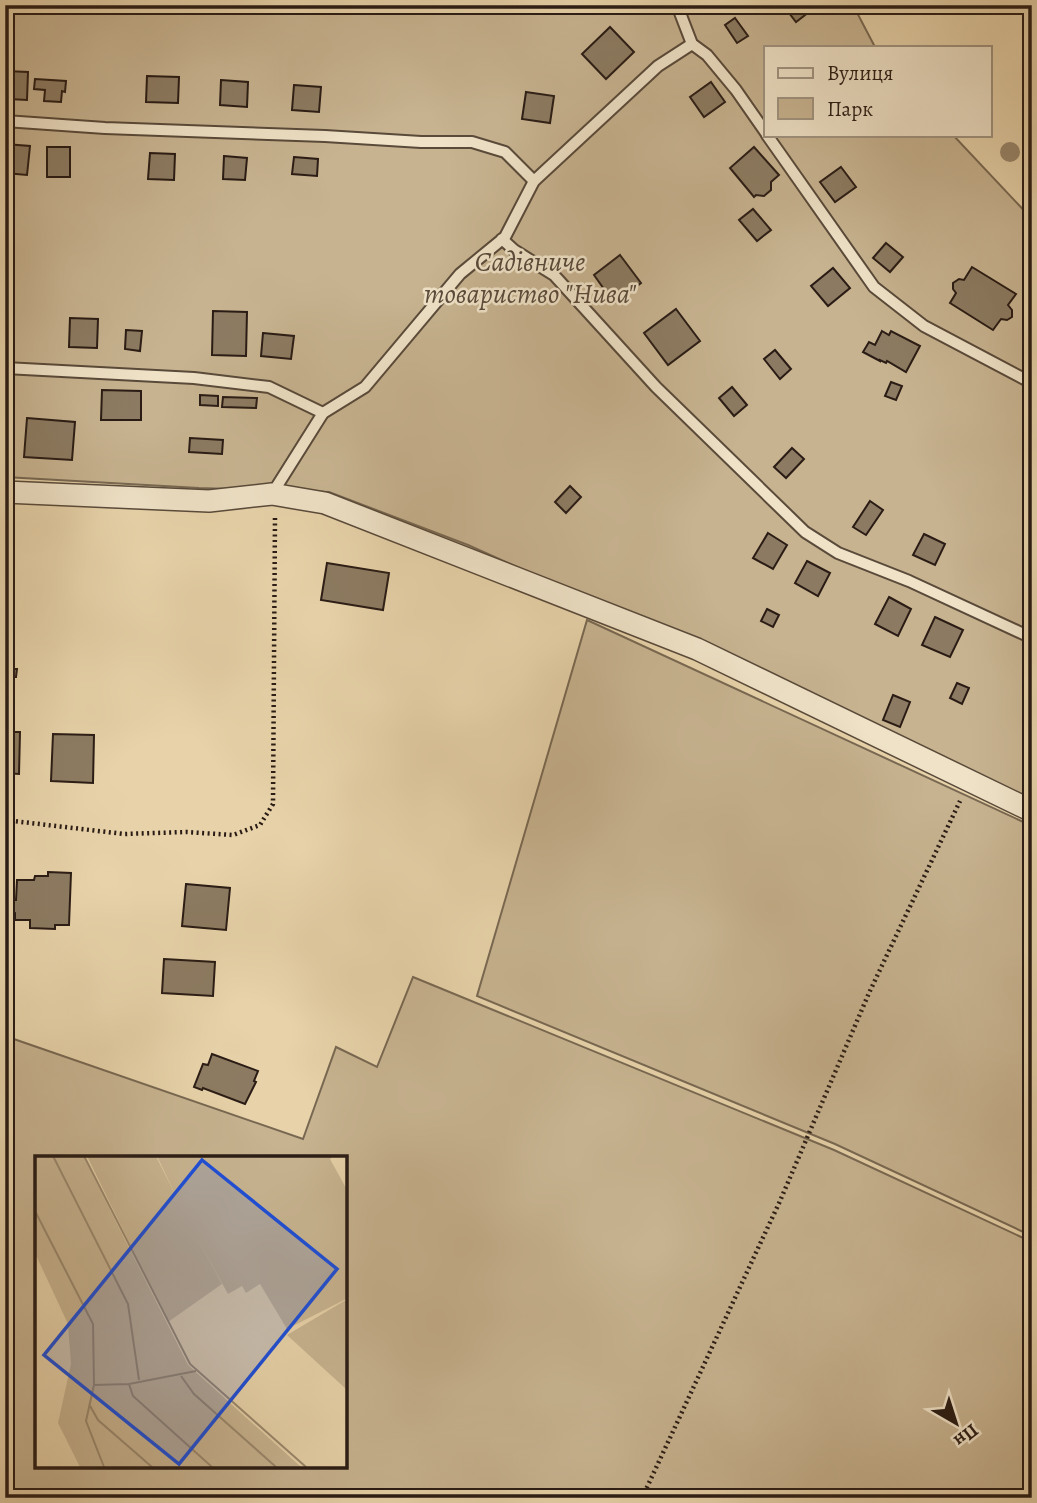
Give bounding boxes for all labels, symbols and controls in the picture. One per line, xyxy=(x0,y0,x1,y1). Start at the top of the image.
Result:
legend xyxy=(764,46,992,136)
text: Вулиця xyxy=(827,59,893,87)
text: Парк xyxy=(827,95,873,123)
park label: Садівниче товариство "Нива" xyxy=(424,243,637,313)
inset map xyxy=(35,1156,346,1468)
north arrow xyxy=(922,1388,992,1458)
text: Пн xyxy=(948,1418,984,1453)

